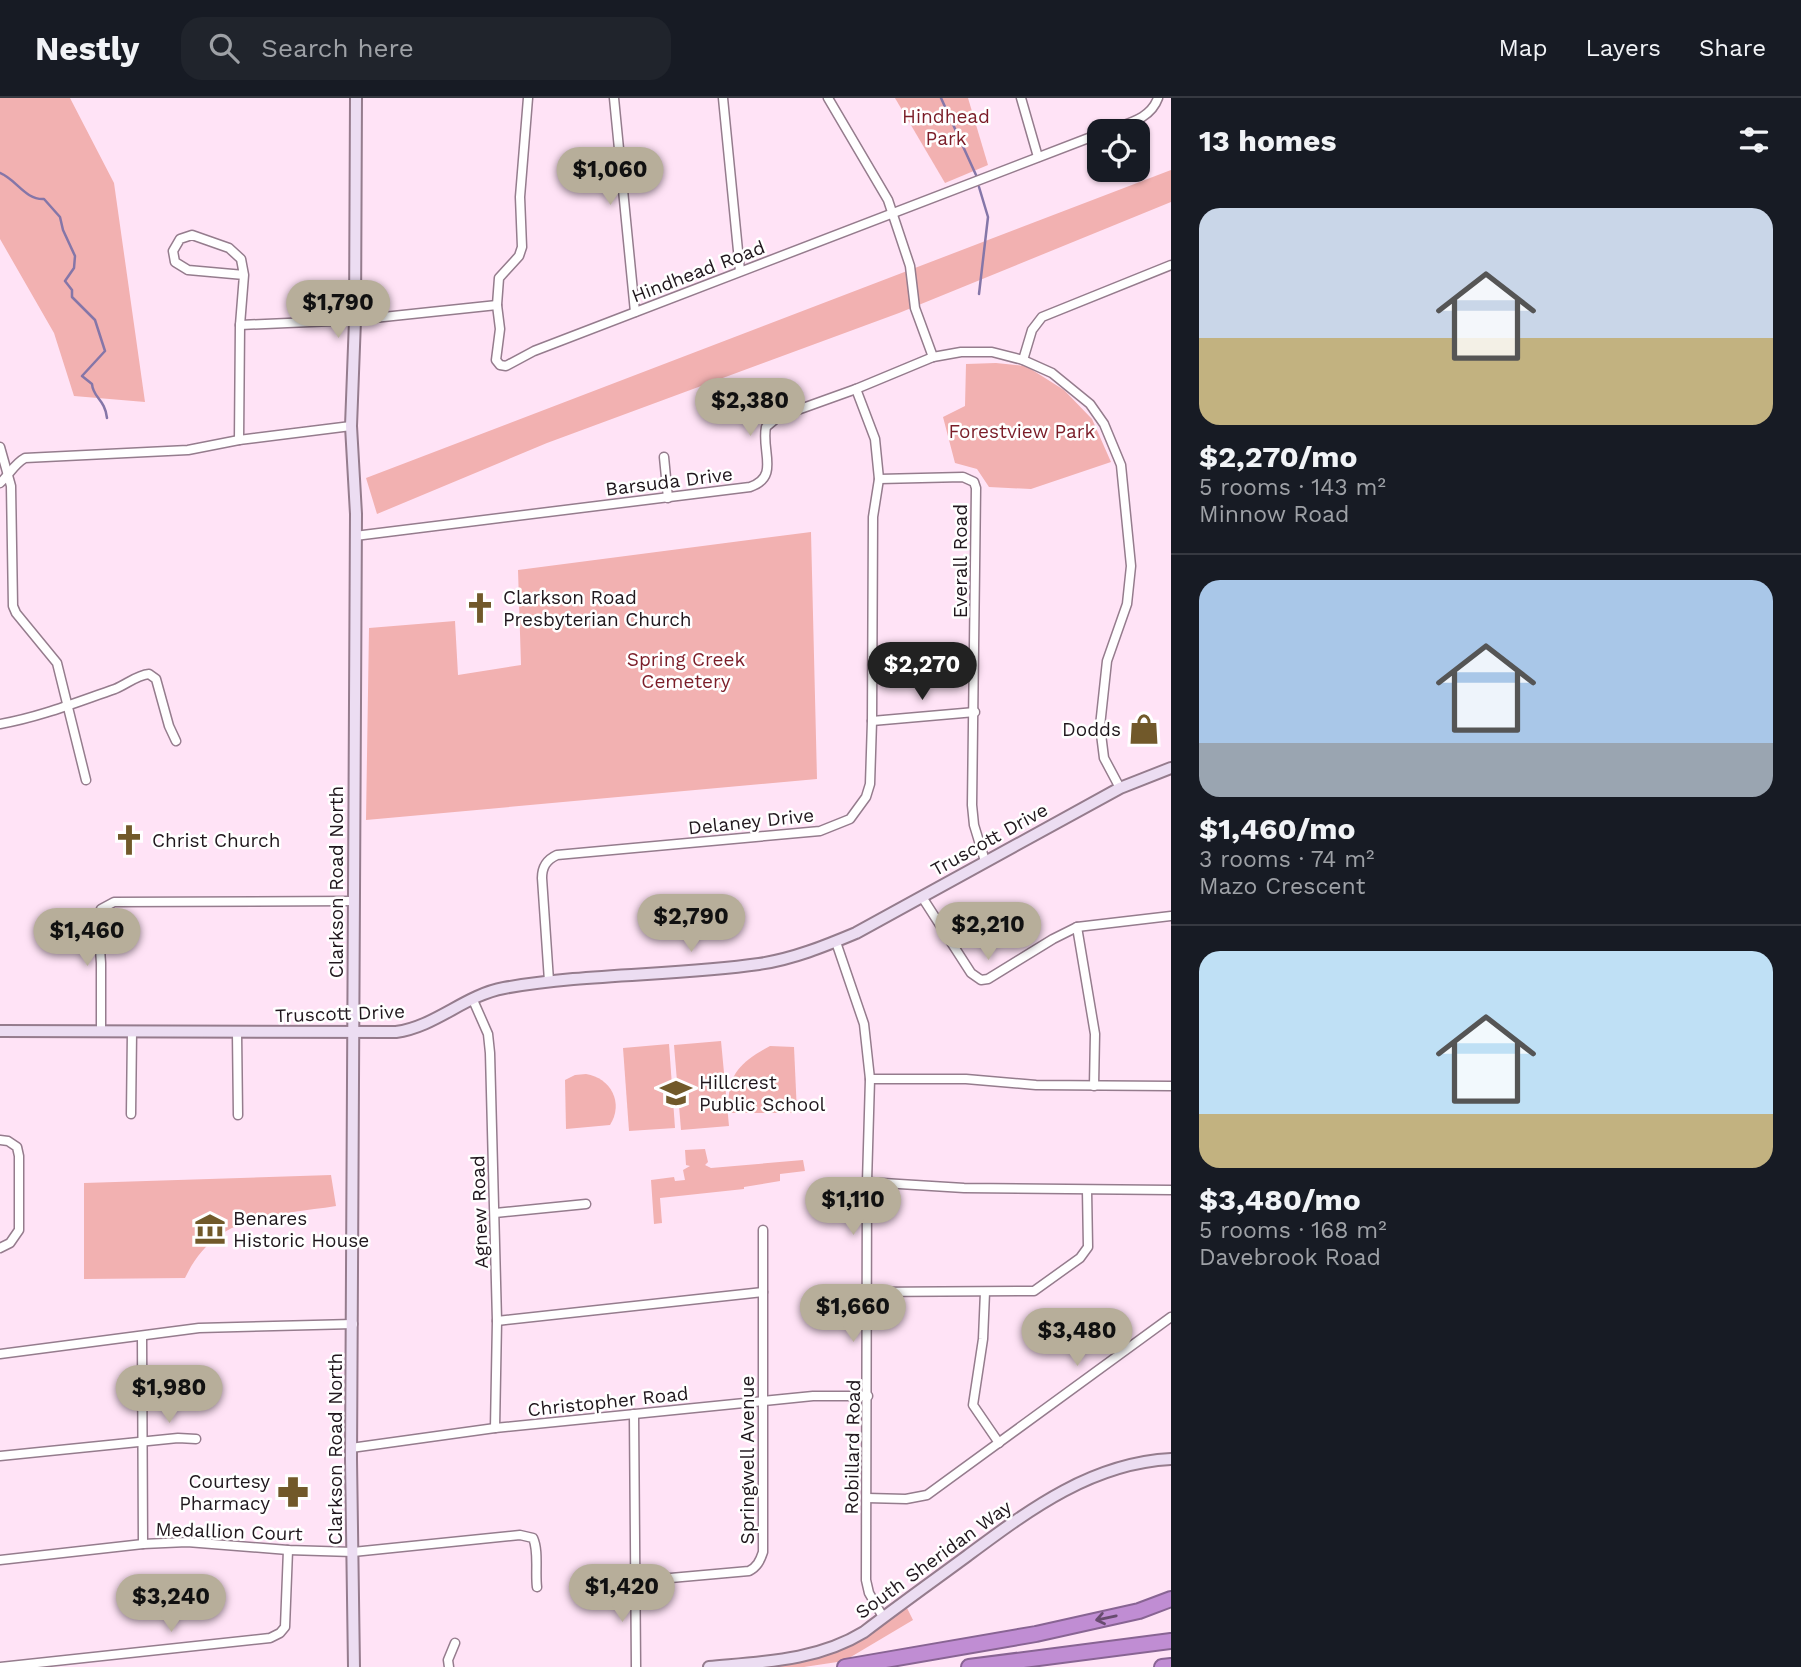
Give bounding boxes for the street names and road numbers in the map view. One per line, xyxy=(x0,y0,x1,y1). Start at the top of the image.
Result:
street label: Hindhead Road xyxy=(628,235,768,307)
street label: Barsuda Drive xyxy=(604,462,734,501)
street label: Everall Road xyxy=(949,504,972,618)
street label: Clarkson Road North xyxy=(325,786,348,978)
street label: Truscott Drive xyxy=(927,798,1052,881)
street label: Delaney Drive xyxy=(687,803,815,840)
street label: Truscott Drive xyxy=(275,1000,405,1027)
street label: Agnew Road xyxy=(466,1155,493,1269)
street label: Clarkson Road North xyxy=(324,1353,347,1545)
street label: Springwell Avenue xyxy=(736,1376,759,1544)
street label: Robillard Road xyxy=(840,1379,865,1515)
street label: Christopher Road xyxy=(526,1382,690,1421)
street label: South Sheridan Way xyxy=(851,1495,1016,1624)
street label: Medallion Court xyxy=(155,1517,303,1546)

